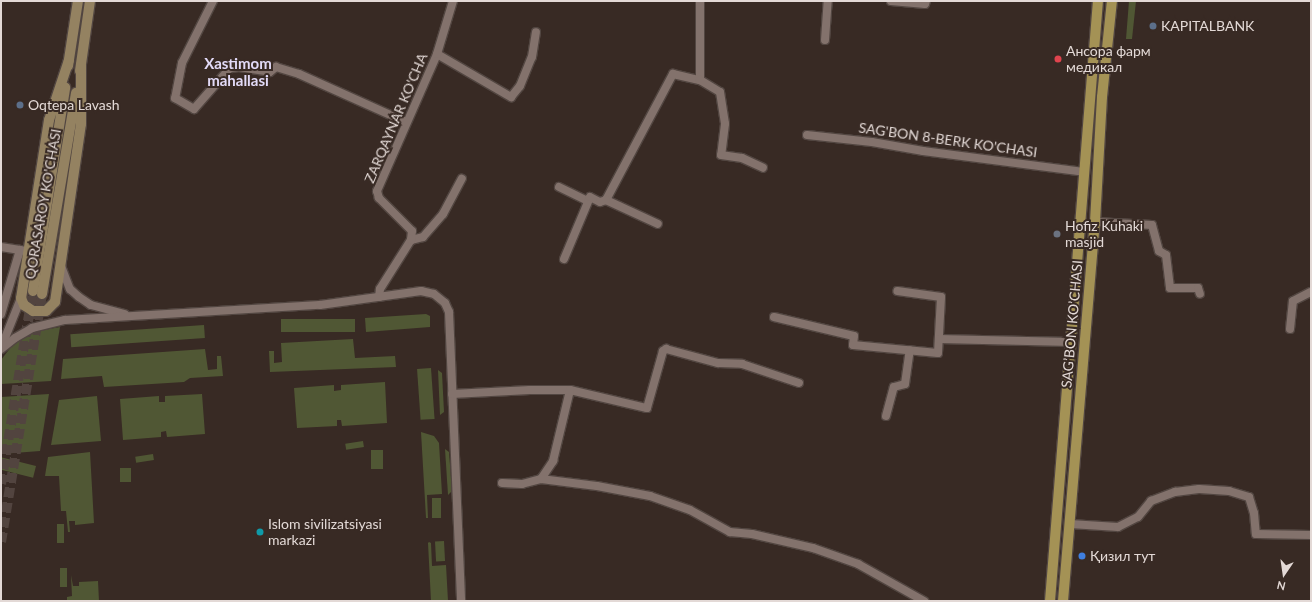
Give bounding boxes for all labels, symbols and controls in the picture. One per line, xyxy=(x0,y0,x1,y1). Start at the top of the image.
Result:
place label: KAPITALBANK xyxy=(1161,18,1254,34)
marker: KAPITALBANK xyxy=(1148,21,1158,31)
place label: Ансора фарм медикал xyxy=(1066,43,1151,76)
street label: ZARQAYNAR KO'CHA xyxy=(361,50,431,186)
district label: Xastimom mahallasi xyxy=(204,54,272,89)
marker: Ансора фарм медикал xyxy=(1053,54,1063,64)
place label: Oqtepa Lavash xyxy=(28,97,120,113)
marker: Oqtepa Lavash xyxy=(15,100,25,110)
street label: SAG'BON 8-BERK KO'CHASI xyxy=(858,119,1038,161)
street label: QORASAROY KO'CHASI xyxy=(21,127,65,281)
place label: Hofiz Kuhaki masjid xyxy=(1065,218,1143,250)
marker: Hofiz Kuhaki masjid xyxy=(1052,229,1062,239)
street label: SAG’BON KO’CHASI xyxy=(1058,259,1086,389)
place label: Islom sivilizatsiyasi markazi xyxy=(268,516,382,548)
marker: Islom sivilizatsiyasi markazi xyxy=(255,527,265,537)
place label: Қизил тут xyxy=(1090,548,1155,564)
marker: Қизил тут xyxy=(1077,551,1087,561)
north arrow xyxy=(1264,554,1304,594)
text: N xyxy=(1276,579,1287,593)

